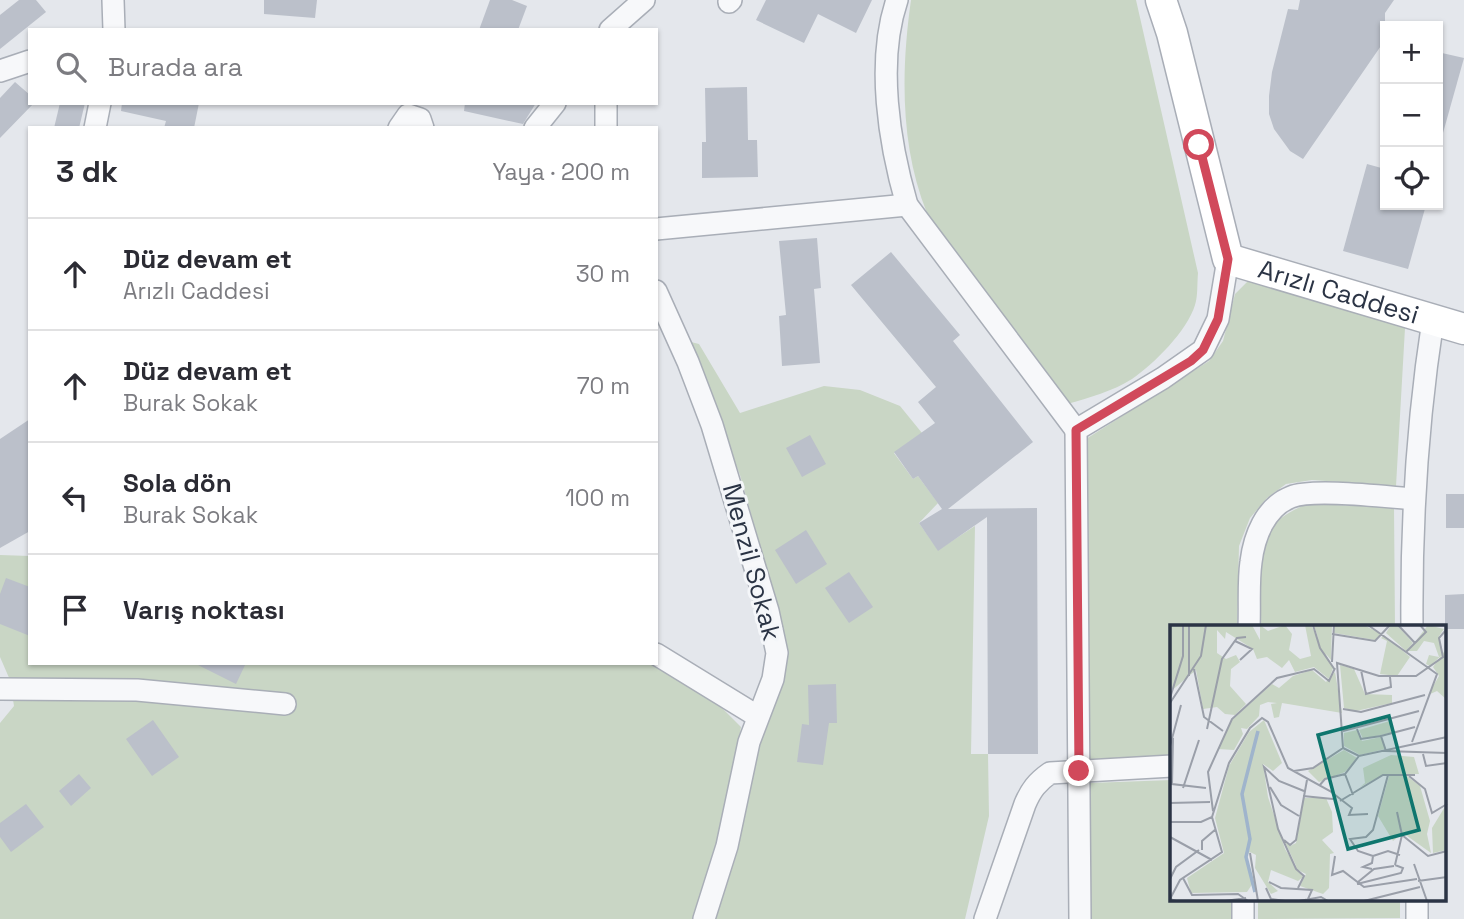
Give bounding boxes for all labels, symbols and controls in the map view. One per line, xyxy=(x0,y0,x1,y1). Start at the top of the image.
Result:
map controls xyxy=(1380,21,1443,210)
button: + xyxy=(1380,21,1443,84)
search box xyxy=(28,28,658,105)
icon: search xyxy=(52,48,90,86)
text: Burada ara xyxy=(108,50,243,84)
button: − xyxy=(1380,84,1443,147)
route start xyxy=(1183,129,1214,160)
button: locate xyxy=(1380,147,1443,210)
text: 3 dk xyxy=(56,152,118,191)
text: Yaya · 200 m xyxy=(492,157,630,187)
text: Düz devam et xyxy=(123,242,292,276)
street label: Arızlı Caddesi xyxy=(1254,252,1423,332)
icon: ahead xyxy=(56,255,94,293)
text: 30 m xyxy=(576,259,630,289)
text: Arızlı Caddesi xyxy=(123,276,270,306)
text: Düz devam et xyxy=(123,354,292,388)
icon: ahead xyxy=(56,367,94,405)
text: 70 m xyxy=(577,371,630,401)
text: Burak Sokak xyxy=(123,388,258,418)
text: Sola dön xyxy=(123,466,232,500)
icon: left xyxy=(56,479,94,517)
street label: Menzil Sokak xyxy=(715,480,789,644)
text: 100 m xyxy=(565,483,630,513)
text: Burak Sokak xyxy=(123,500,258,530)
icon: arrive xyxy=(56,591,94,629)
text: Varış noktası xyxy=(123,593,285,627)
inset map xyxy=(1170,625,1446,902)
route end xyxy=(1063,755,1094,786)

